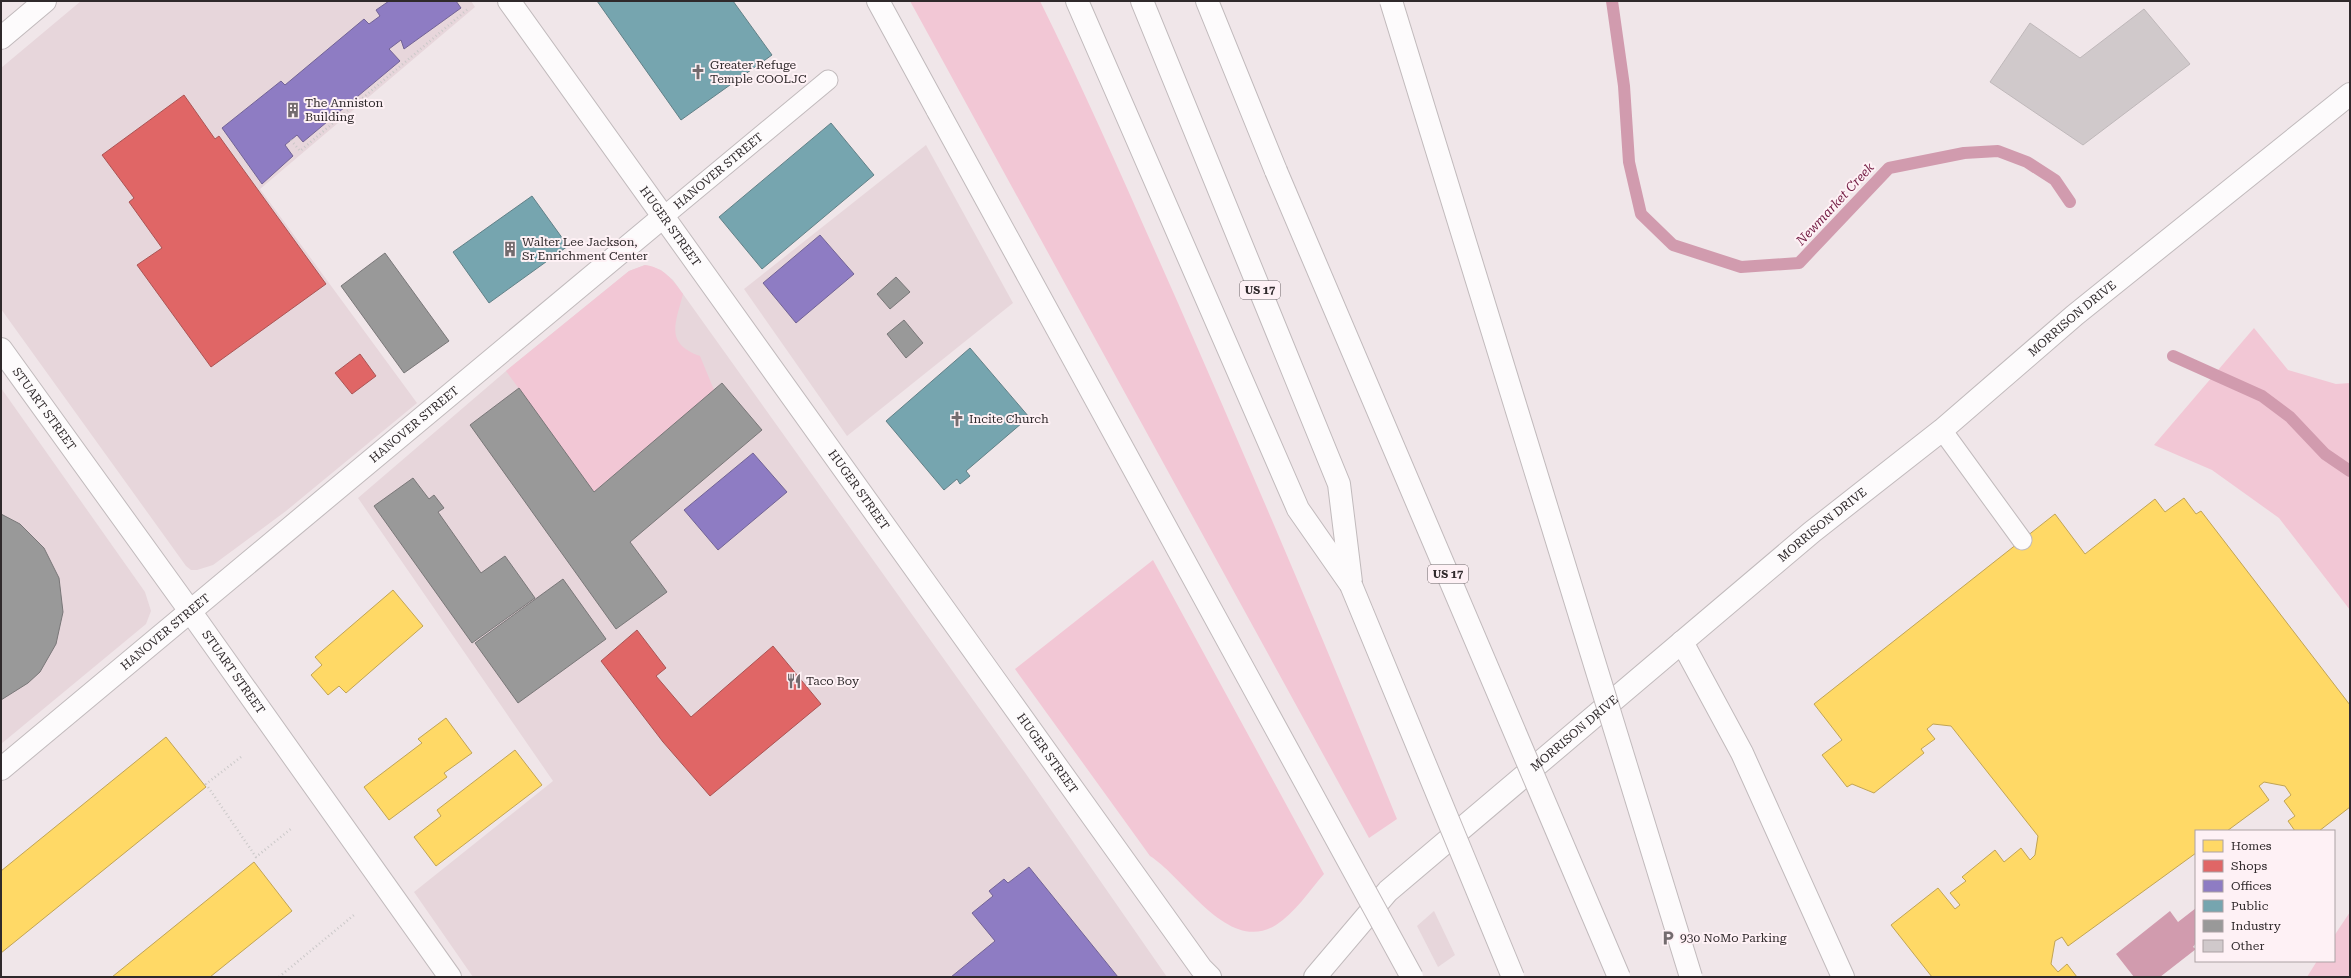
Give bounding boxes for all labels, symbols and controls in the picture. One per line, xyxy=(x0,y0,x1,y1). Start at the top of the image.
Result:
place label: Greater Refuge Temple COOLJC xyxy=(710,58,807,86)
church icon: Greater Refuge Temple COOLJC xyxy=(689,63,707,81)
place label: The Anniston Building xyxy=(305,96,384,124)
building icon: The Anniston Building xyxy=(284,101,302,119)
street label: HANOVER STREET xyxy=(671,130,766,212)
water label: Newmarket Creek xyxy=(1792,159,1878,249)
street label: HUGER STREET xyxy=(637,184,704,269)
place label: Walter Lee Jackson, Sr Enrichment Center xyxy=(522,235,648,263)
building icon: Walter Lee Jackson, Sr Enrichment Center xyxy=(501,240,519,258)
street label: MORRISON DRIVE xyxy=(2025,278,2119,359)
road number: US 17 xyxy=(1240,281,1280,299)
street label: STUART STREET xyxy=(10,365,79,453)
street label: HANOVER STREET xyxy=(367,383,462,466)
church icon: Incite Church xyxy=(948,410,966,428)
place label: Incite Church xyxy=(969,412,1049,426)
street label: HUGER STREET xyxy=(825,447,892,532)
street label: MORRISON DRIVE xyxy=(1775,485,1870,565)
road number: US 17 xyxy=(1428,565,1468,583)
street label: HANOVER STREET xyxy=(118,591,213,673)
street label: STUART STREET xyxy=(199,628,268,717)
restaurant icon: Taco Boy xyxy=(785,672,803,690)
place label: Taco Boy xyxy=(806,674,860,688)
street label: MORRISON DRIVE xyxy=(1528,692,1621,774)
street label: HUGER STREET xyxy=(1014,711,1081,796)
legend xyxy=(2195,830,2335,962)
text: Homes xyxy=(2231,839,2272,853)
text: Shops xyxy=(2231,859,2267,873)
text: Offices xyxy=(2231,879,2272,893)
text: Public xyxy=(2231,899,2269,913)
text: Industry xyxy=(2231,919,2282,933)
parking icon: 930 NoMo Parking xyxy=(1659,929,1677,947)
place label: 930 NoMo Parking xyxy=(1680,931,1787,945)
text: Other xyxy=(2231,939,2264,953)

